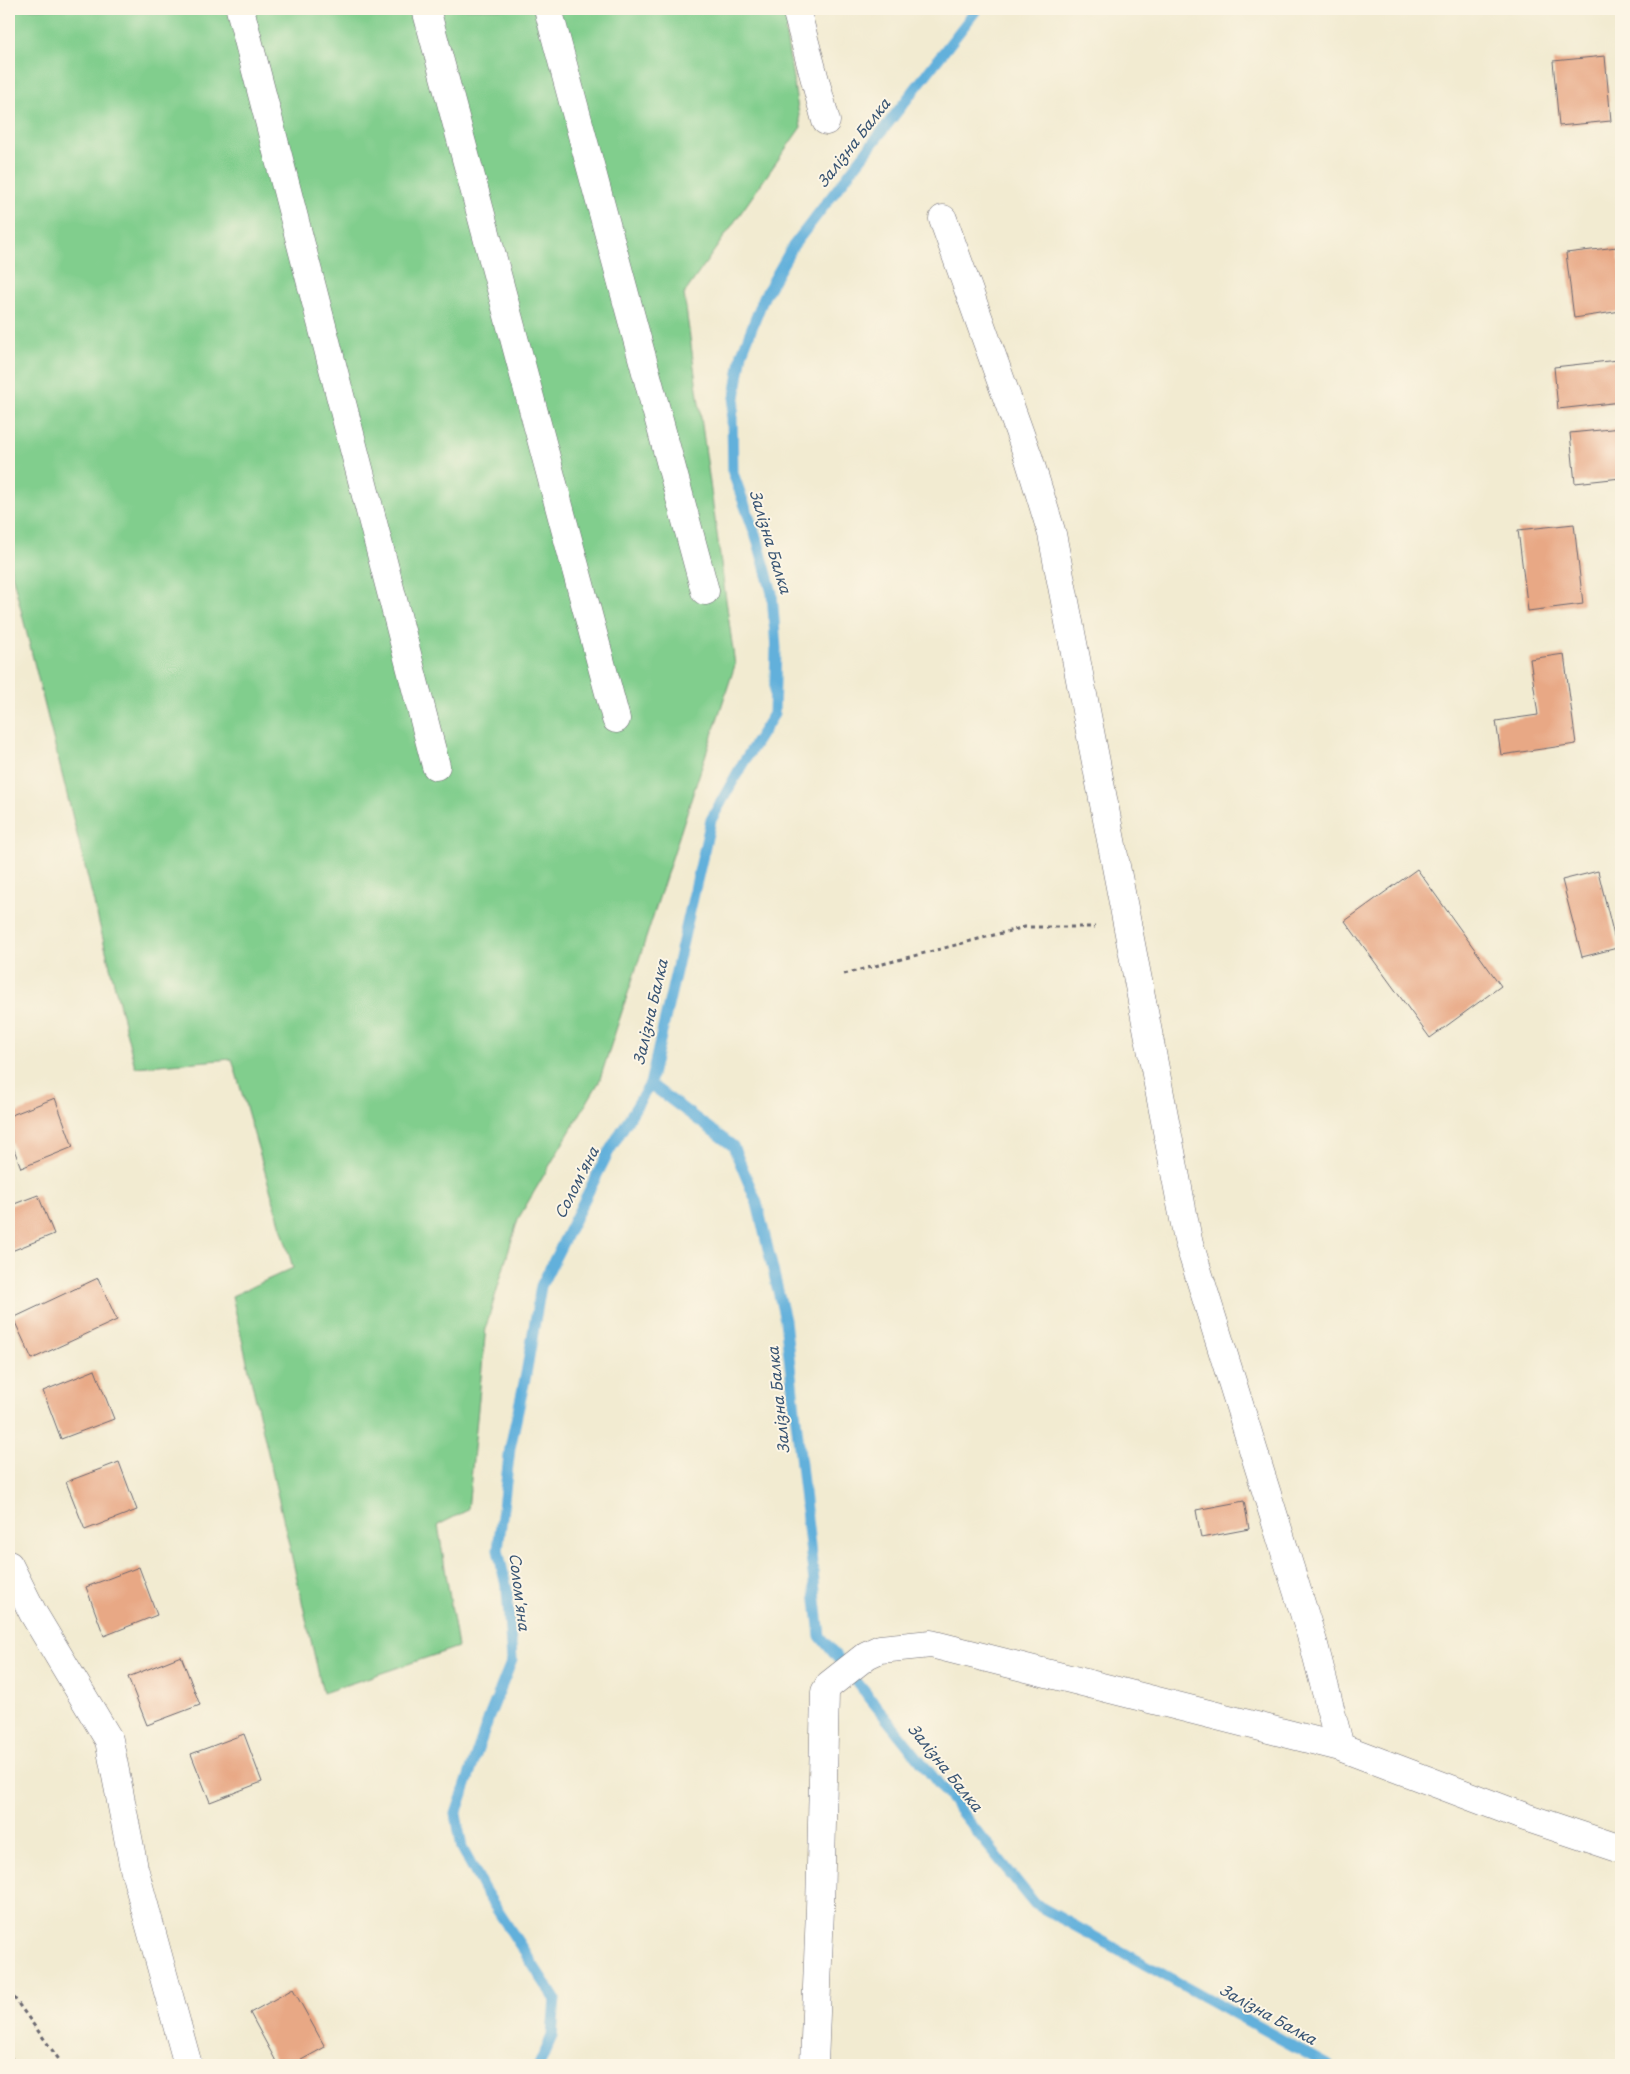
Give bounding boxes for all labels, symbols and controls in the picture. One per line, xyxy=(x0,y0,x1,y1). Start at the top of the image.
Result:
water label: Залізна Балка xyxy=(811,92,895,191)
water label: Залізна Балка xyxy=(745,487,798,597)
water label: Залізна Балка xyxy=(626,956,673,1067)
water label: Солом'яна xyxy=(548,1142,604,1222)
water label: Залізна Балка xyxy=(760,1345,795,1455)
water label: Солом'яна xyxy=(504,1552,537,1633)
water label: Залізна Балка xyxy=(903,1718,989,1817)
water label: Залізна Балка xyxy=(1216,1978,1322,2050)

